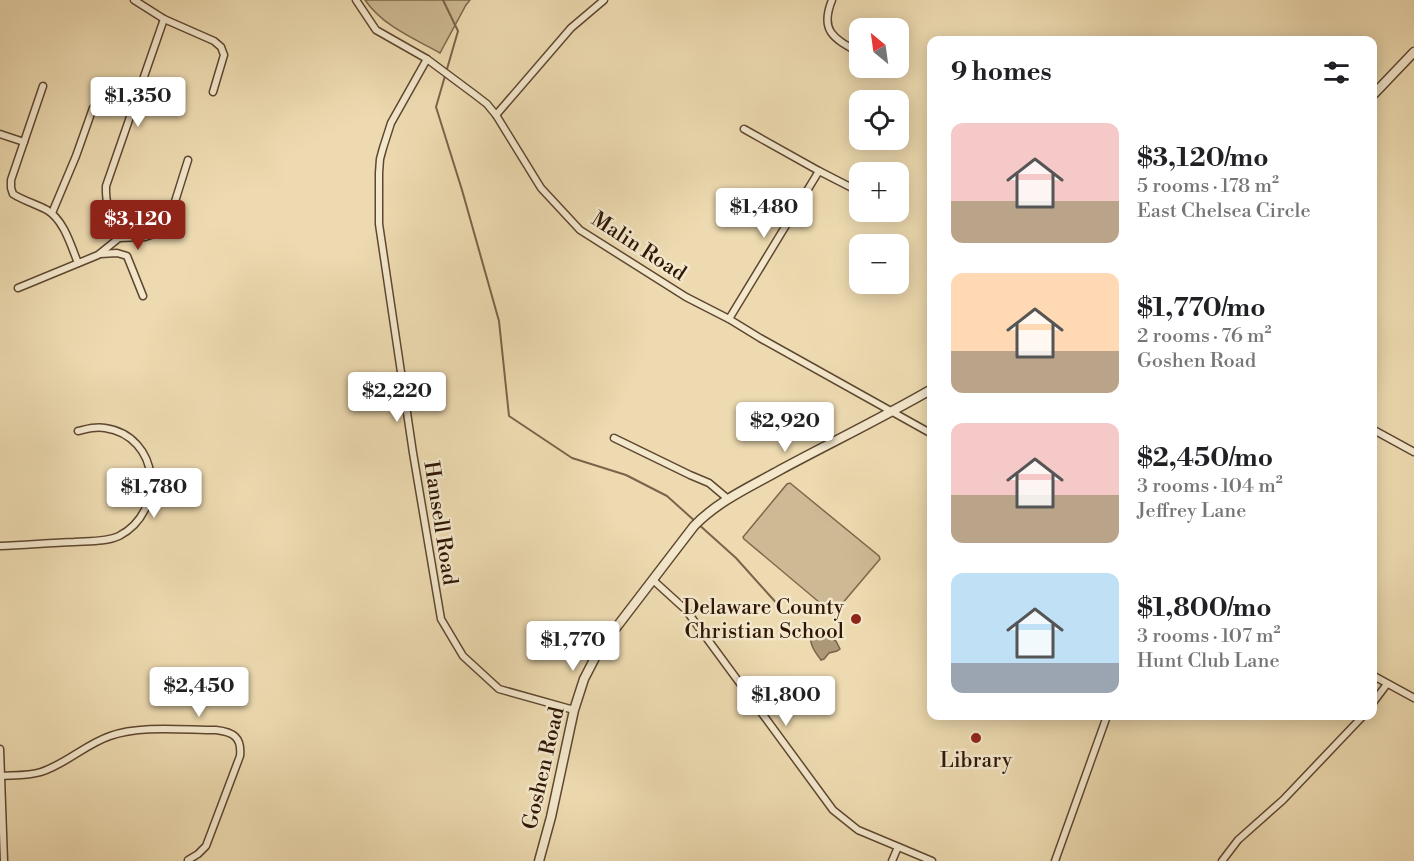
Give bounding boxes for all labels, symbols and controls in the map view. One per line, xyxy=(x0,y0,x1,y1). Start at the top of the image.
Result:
north arrow xyxy=(849,18,909,78)
map controls xyxy=(849,18,909,294)
text: 9 homes xyxy=(951,56,1052,88)
icon: filters xyxy=(1320,56,1353,89)
pin: $1,350 xyxy=(89,77,187,128)
text: $1,350 xyxy=(105,84,171,109)
button: locate xyxy=(849,90,909,150)
text: $3,120/mo xyxy=(1137,142,1268,174)
icon: home xyxy=(999,147,1071,219)
button: + xyxy=(849,162,909,222)
text: 5 rooms · 178 m² xyxy=(1137,174,1279,199)
pin: $1,480 xyxy=(715,188,813,239)
text: $1,480 xyxy=(730,195,798,220)
text: East Chelsea Circle xyxy=(1137,199,1311,224)
pin: $3,120 xyxy=(89,200,187,251)
text: $3,120 xyxy=(104,207,172,232)
street label: Malin Road xyxy=(586,207,691,287)
button: − xyxy=(849,234,909,294)
text: $1,770/mo xyxy=(1137,292,1266,324)
icon: home xyxy=(999,297,1071,369)
text: 2 rooms · 76 m² xyxy=(1137,324,1271,349)
text: Goshen Road xyxy=(1137,349,1256,374)
pin: $2,220 xyxy=(348,372,446,423)
text: $2,220 xyxy=(362,379,432,404)
pin: $2,920 xyxy=(736,402,834,453)
text: $2,920 xyxy=(750,409,820,434)
text: $2,450/mo xyxy=(1137,442,1273,474)
icon: home xyxy=(999,447,1071,519)
street label: Hansell Road xyxy=(417,459,463,587)
pin: $1,780 xyxy=(105,468,203,519)
text: 3 rooms · 104 m² xyxy=(1137,474,1283,499)
text: $1,780 xyxy=(121,475,187,500)
text: Jeffrey Lane xyxy=(1137,499,1246,524)
text: $1,800/mo xyxy=(1137,592,1272,624)
place label: Delaware County Christian School xyxy=(683,595,845,645)
icon: home xyxy=(999,597,1071,669)
marker: Delaware County Christian School xyxy=(849,612,863,626)
pin: $1,770 xyxy=(524,621,622,672)
text: 3 rooms · 107 m² xyxy=(1137,624,1281,649)
text: $1,770 xyxy=(540,628,606,653)
text: Hunt Club Lane xyxy=(1137,649,1280,674)
pin: $2,450 xyxy=(150,667,248,718)
text: $2,450 xyxy=(164,674,234,699)
pin: $1,800 xyxy=(737,676,835,727)
text: $1,800 xyxy=(751,683,821,708)
street label: Goshen Road xyxy=(517,704,571,832)
marker: Library xyxy=(969,731,983,745)
place label: Library xyxy=(940,748,1013,774)

